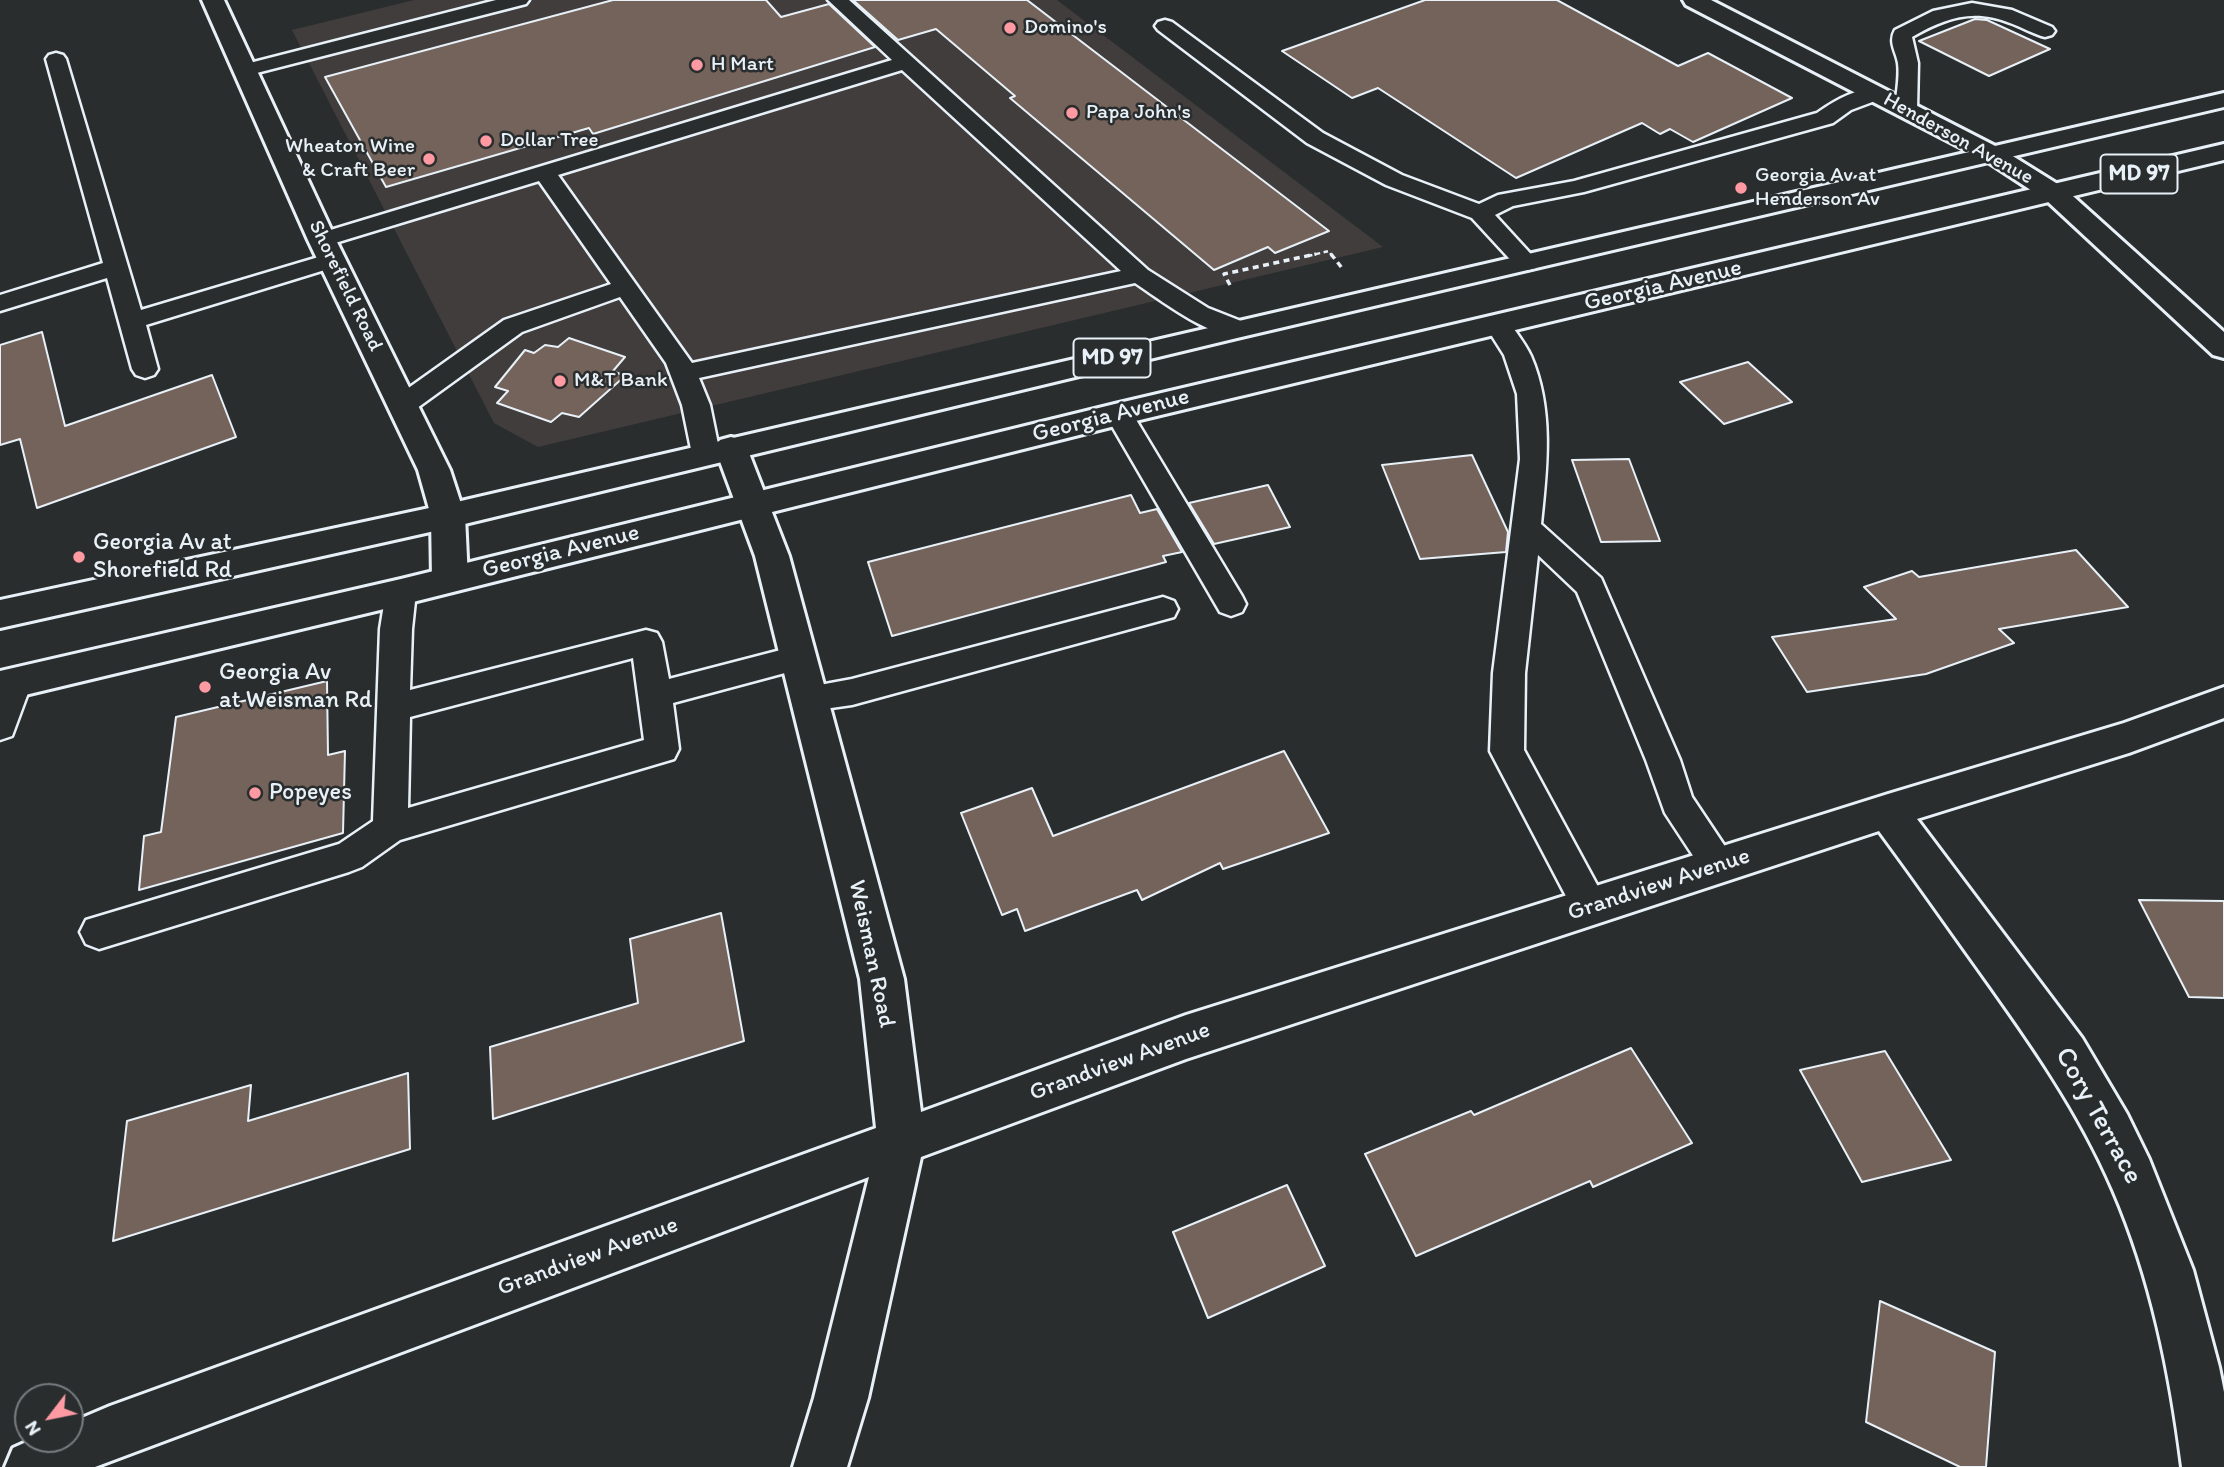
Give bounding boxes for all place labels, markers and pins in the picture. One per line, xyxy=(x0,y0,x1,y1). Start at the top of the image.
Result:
place label: Domino's xyxy=(1024,15,1107,41)
marker: Domino's xyxy=(1002,20,1018,36)
place label: H Mart xyxy=(711,52,774,78)
marker: H Mart xyxy=(689,57,705,73)
place label: Papa John's xyxy=(1086,100,1191,126)
marker: Papa John's xyxy=(1064,105,1080,121)
place label: Dollar Tree xyxy=(500,128,599,154)
marker: Dollar Tree xyxy=(478,133,494,149)
place label: Wheaton Wine & Craft Beer xyxy=(285,134,415,184)
marker: Wheaton Wine & Craft Beer xyxy=(421,151,437,167)
place label: Georgia Av at Henderson Av xyxy=(1755,163,1880,213)
marker: Georgia Av at Henderson Av xyxy=(1733,180,1749,196)
place label: M&T Bank xyxy=(574,368,668,394)
marker: M&T Bank xyxy=(552,373,568,389)
place label: Georgia Av at Shorefield Rd xyxy=(93,529,232,585)
marker: Georgia Av at Shorefield Rd xyxy=(71,549,87,565)
place label: Georgia Av at Weisman Rd xyxy=(219,659,372,715)
marker: Georgia Av at Weisman Rd xyxy=(197,679,213,695)
place label: Popeyes xyxy=(269,779,352,807)
marker: Popeyes xyxy=(247,785,263,801)

